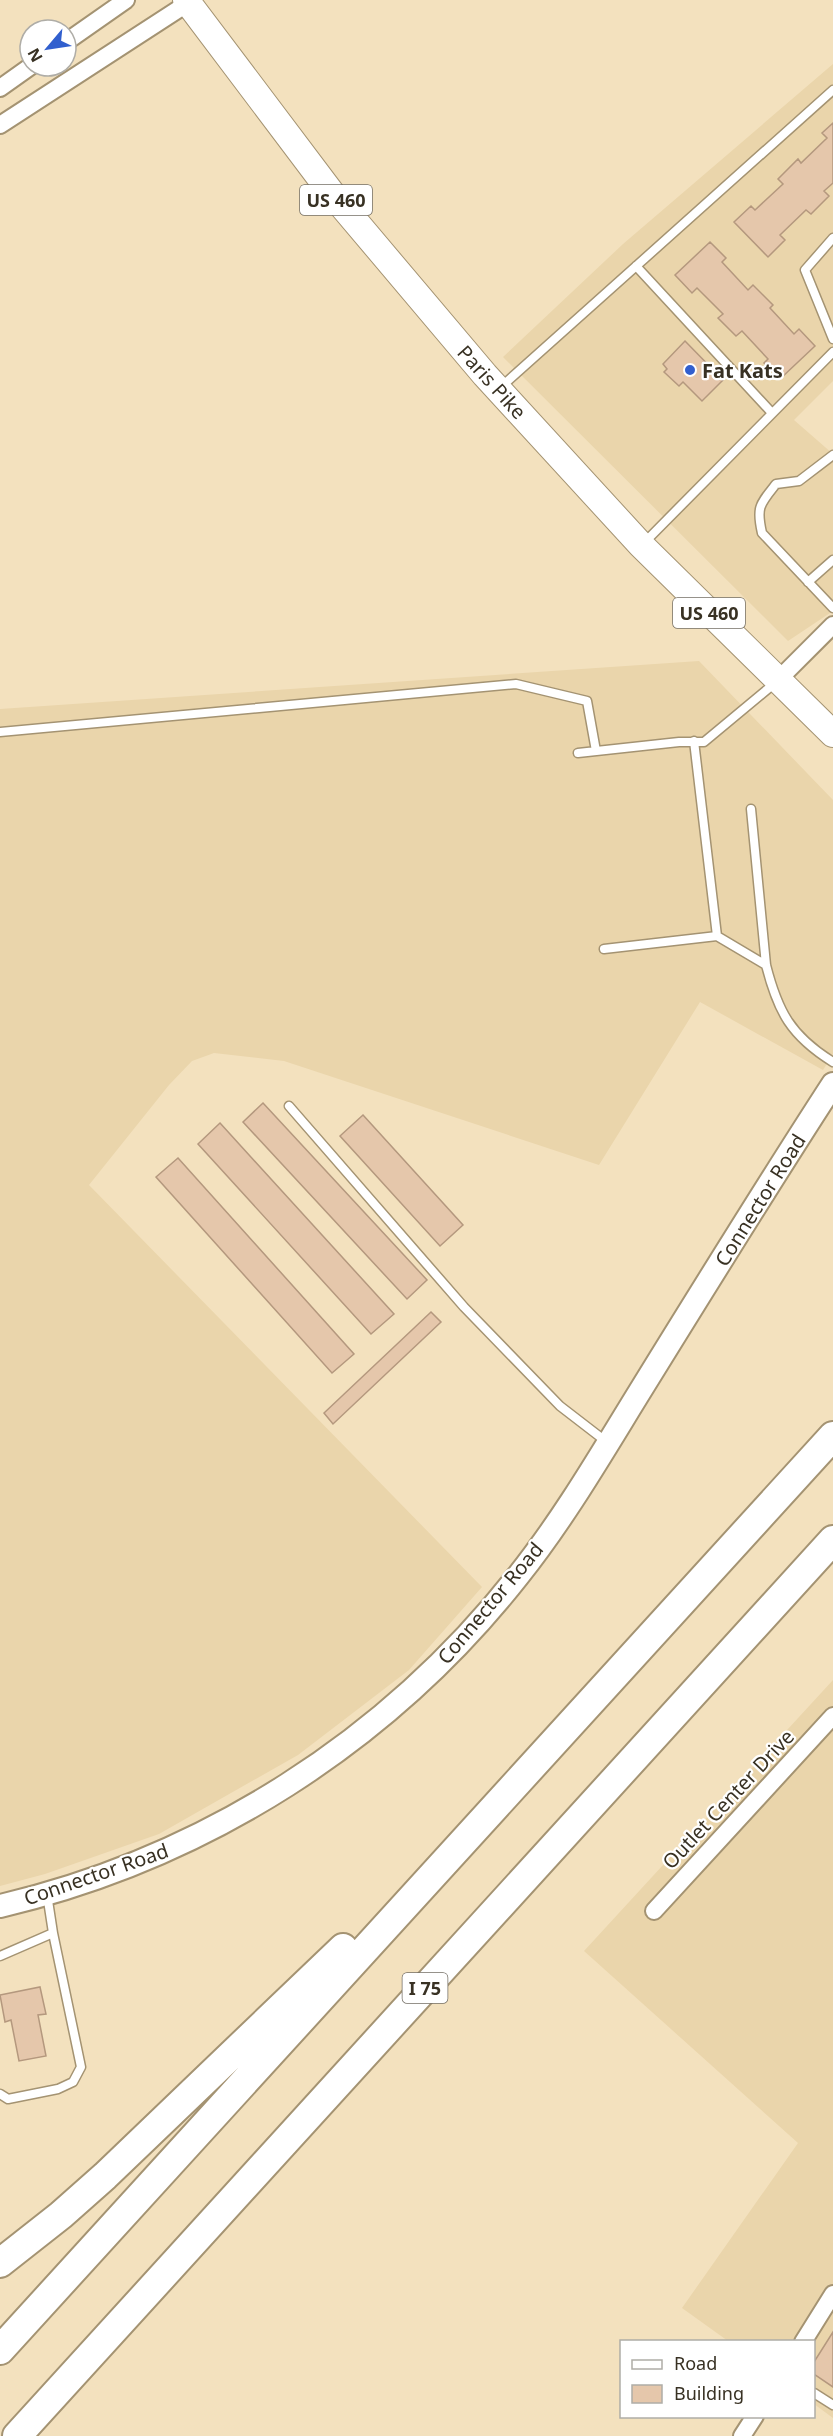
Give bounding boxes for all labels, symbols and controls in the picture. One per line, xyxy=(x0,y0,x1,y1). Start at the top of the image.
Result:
north arrow xyxy=(18,18,78,78)
text: N xyxy=(22,44,48,66)
road number: US 460 xyxy=(300,185,372,215)
street label: Paris Pike xyxy=(452,339,532,425)
place label: Fat Kats xyxy=(702,357,783,384)
marker: Fat Kats xyxy=(683,363,697,377)
road number: US 460 xyxy=(673,598,745,628)
street label: Connector Road xyxy=(708,1129,812,1271)
street label: Connector Road xyxy=(431,1536,549,1670)
street label: Outlet Center Drive xyxy=(656,1723,800,1875)
street label: Connector Road xyxy=(20,1837,172,1911)
road number: I 75 xyxy=(402,1973,448,2003)
legend xyxy=(620,2340,815,2418)
text: Road xyxy=(674,2351,717,2375)
text: Building xyxy=(674,2381,744,2405)

